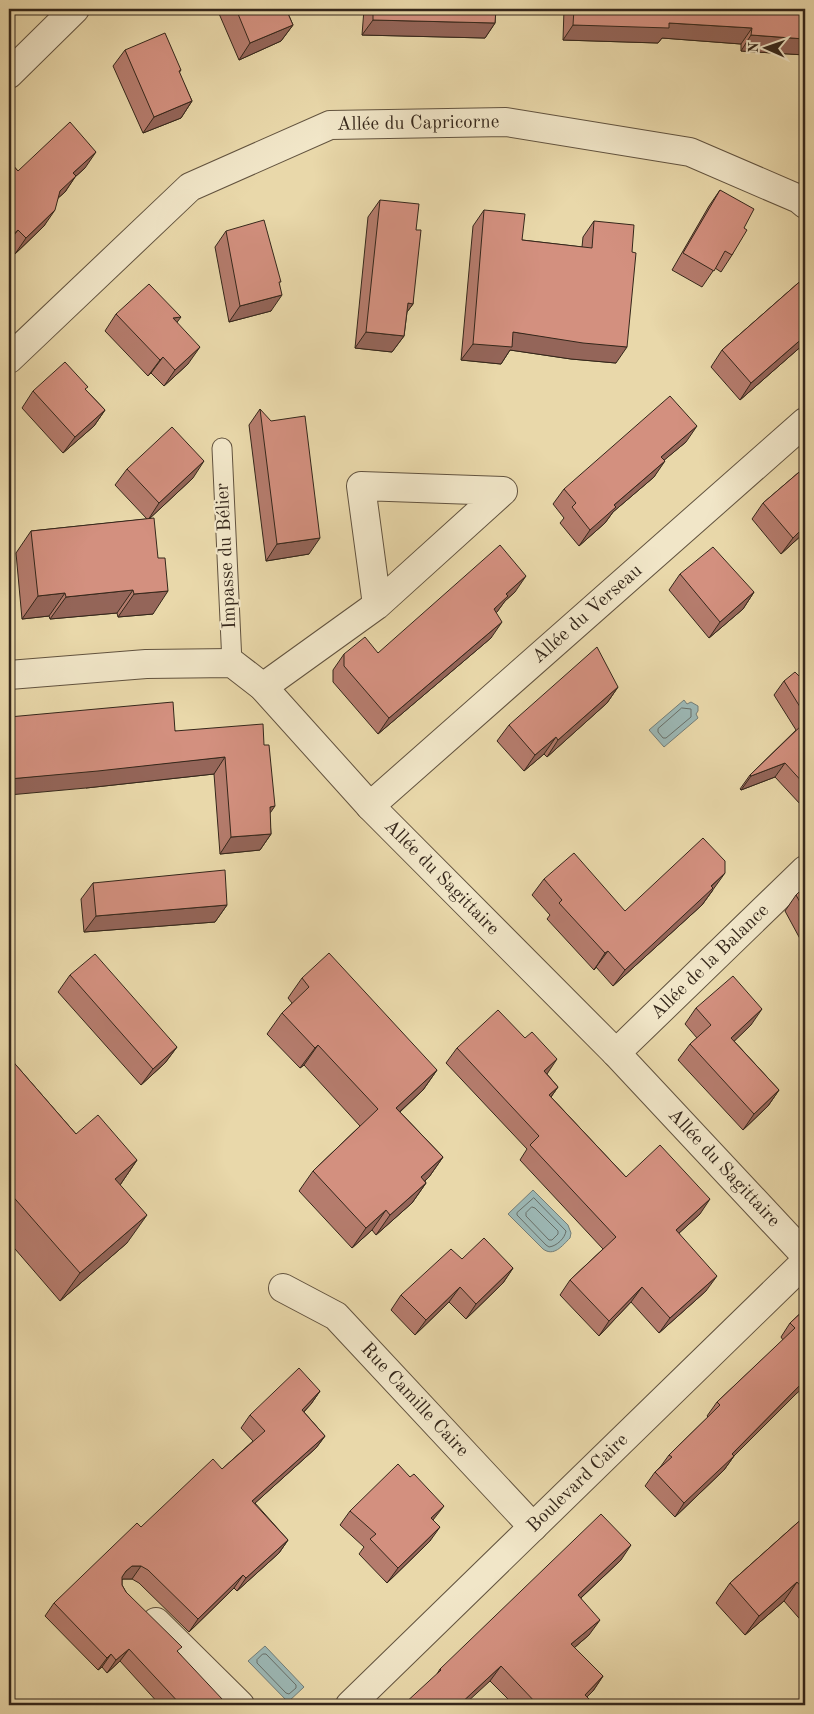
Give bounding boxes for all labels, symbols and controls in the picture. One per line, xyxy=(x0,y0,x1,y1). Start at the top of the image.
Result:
north arrow xyxy=(742,22,792,72)
text: N xyxy=(747,42,761,53)
street label: Allée du Capricorne xyxy=(337,113,500,134)
street label: Impasse du Bélier xyxy=(214,482,240,630)
street label: Allée du Verseau xyxy=(529,561,646,667)
street label: Allée du Sagittaire xyxy=(380,817,503,939)
street label: Allée de la Balance xyxy=(648,901,773,1023)
street label: Allée du Sagittaire xyxy=(664,1105,783,1231)
street label: Rue Camille Caire xyxy=(357,1339,472,1461)
street label: Boulevard Caire xyxy=(524,1430,632,1536)

